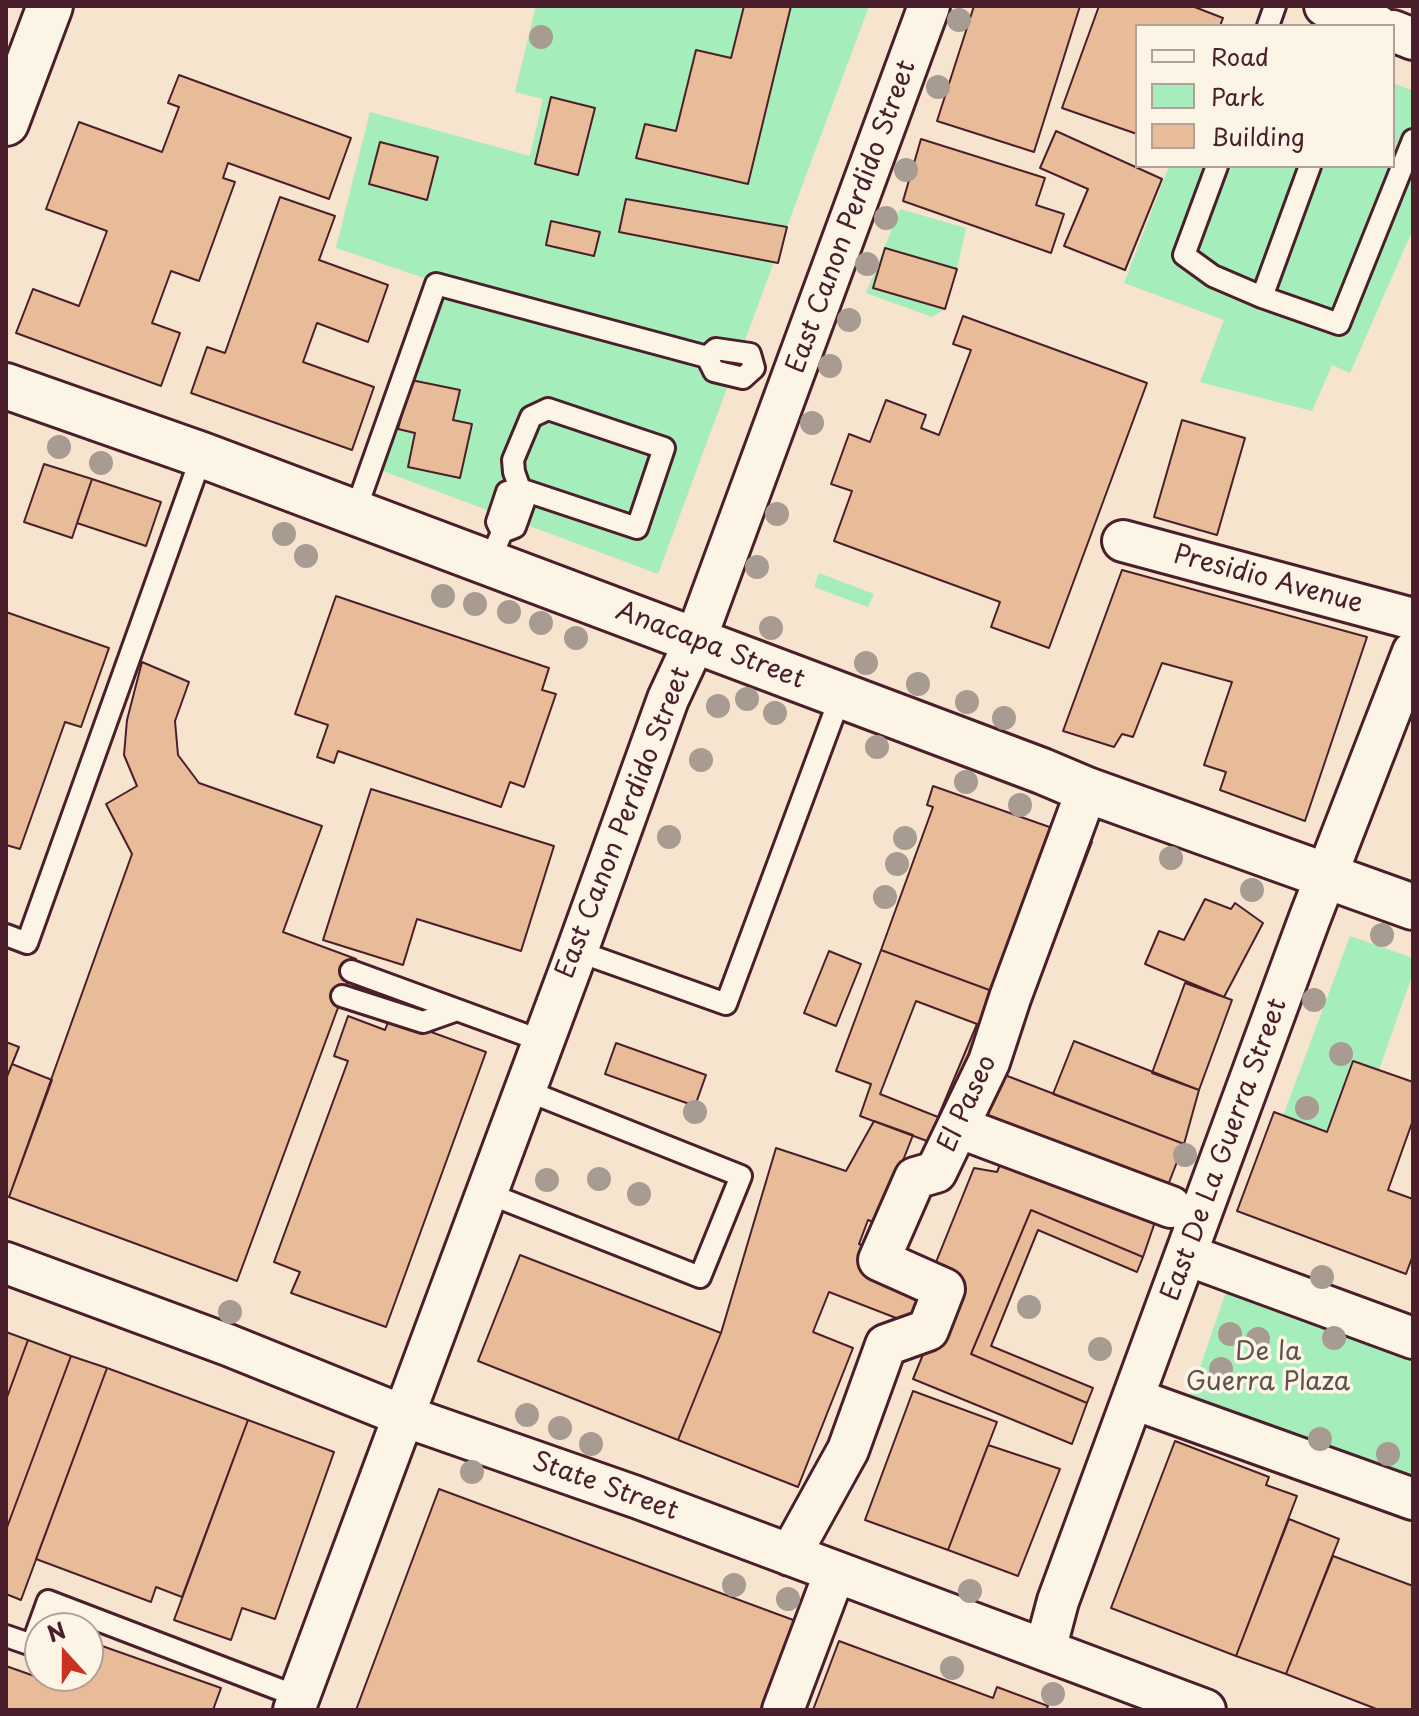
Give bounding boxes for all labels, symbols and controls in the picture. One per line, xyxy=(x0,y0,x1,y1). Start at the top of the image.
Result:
legend xyxy=(1135,24,1395,168)
text: Road xyxy=(1211,38,1269,74)
street label: East Canon Perdido Street xyxy=(781,56,923,378)
text: Park xyxy=(1211,78,1265,114)
text: Building xyxy=(1211,118,1305,154)
street label: Presidio Avenue xyxy=(1170,540,1366,620)
street label: Anacapa Street xyxy=(611,596,809,696)
street label: East Canon Perdido Street xyxy=(550,663,698,983)
street label: East De La Guerra Street xyxy=(1156,995,1294,1305)
street label: El Paseo xyxy=(932,1051,1004,1157)
park label: De la Guerra Plaza xyxy=(1186,1337,1350,1398)
street label: State Street xyxy=(528,1446,682,1528)
north arrow xyxy=(24,1612,104,1692)
text: N xyxy=(42,1612,70,1650)

